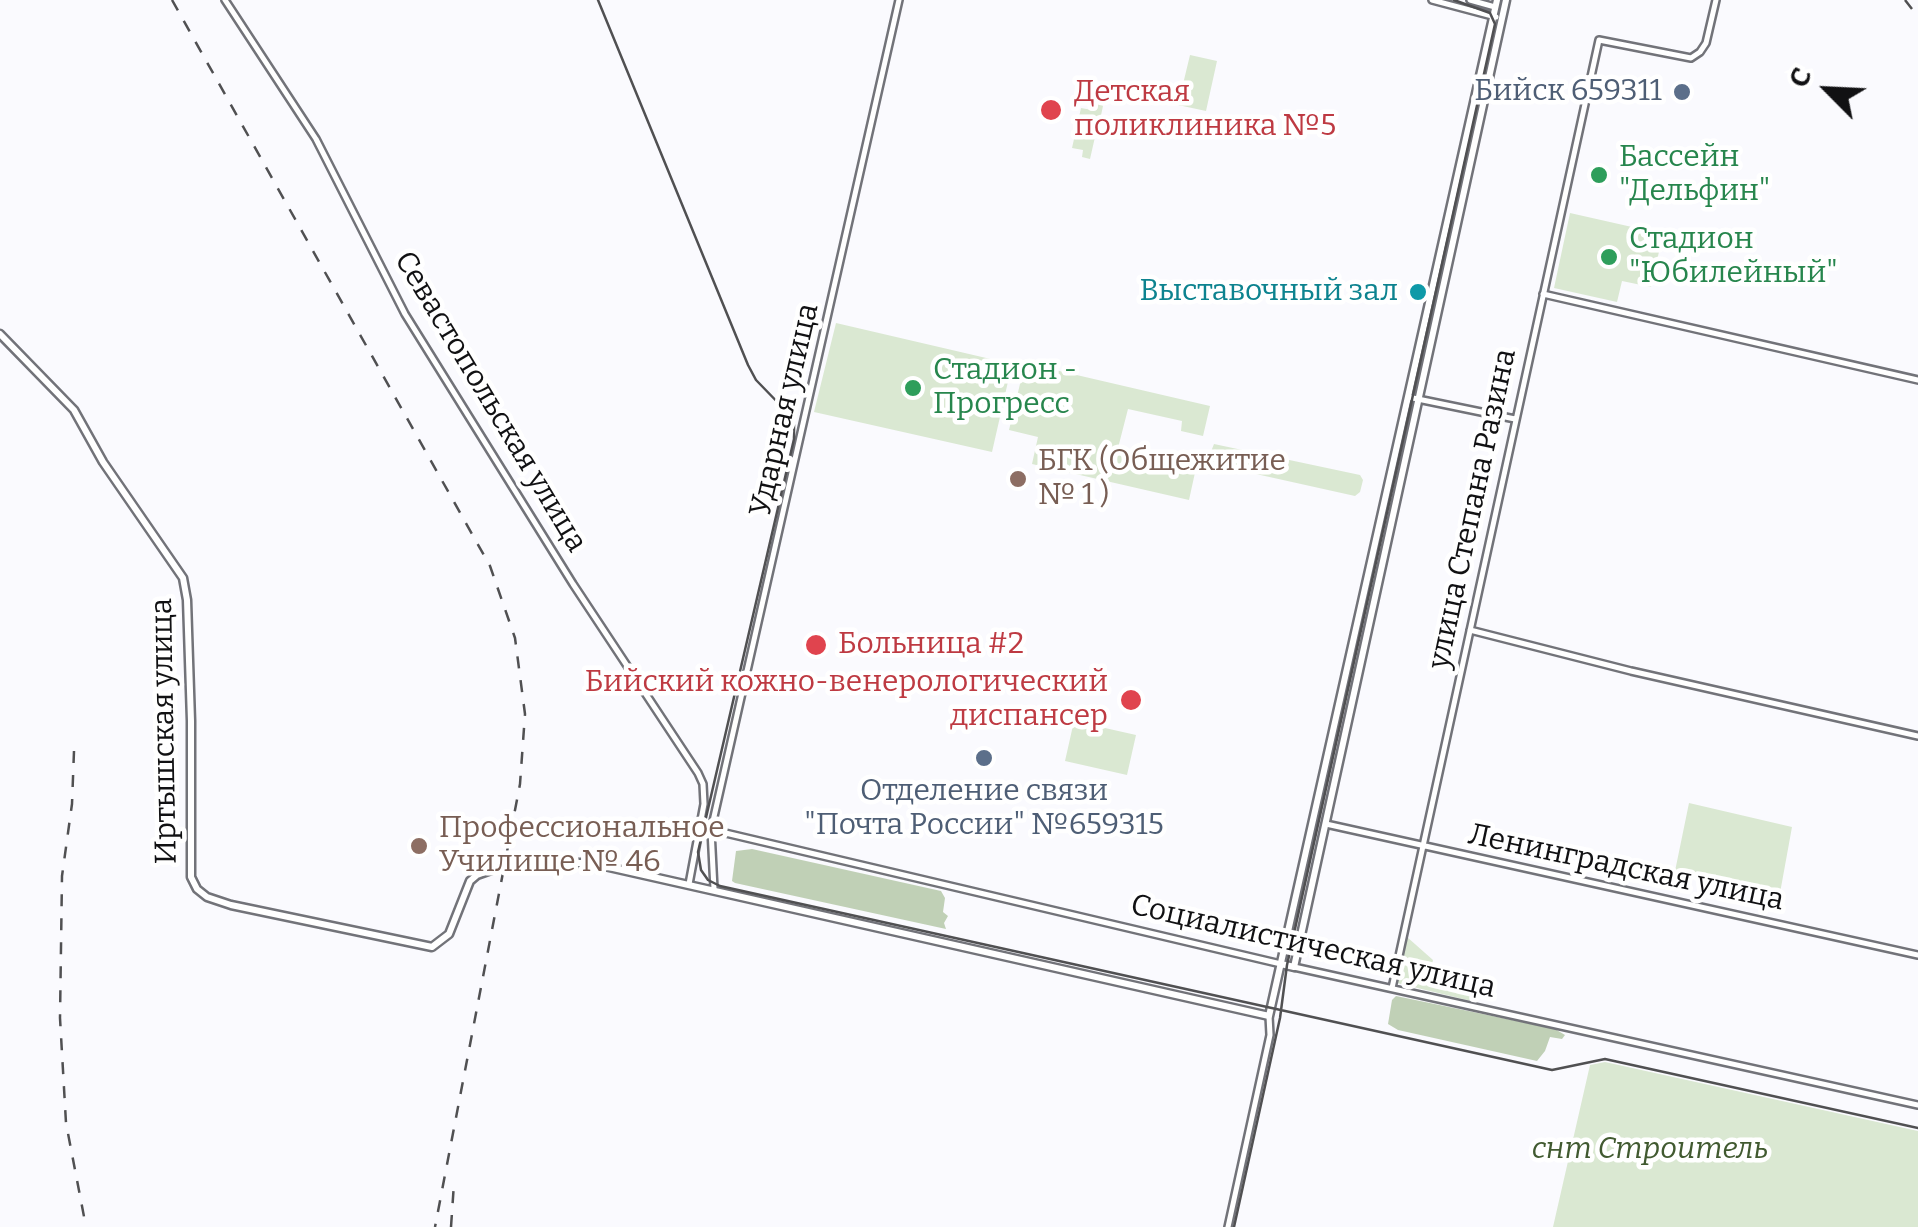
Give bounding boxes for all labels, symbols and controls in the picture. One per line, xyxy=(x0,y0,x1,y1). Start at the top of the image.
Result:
north arrow xyxy=(1778,40,1878,140)
text: С xyxy=(1781,63,1819,92)
place label: Бийск 659311 xyxy=(1474,74,1662,110)
place label: Детская поликлиника №5 xyxy=(1074,75,1336,146)
marker: Бийск 659311 xyxy=(1671,81,1693,103)
marker: Детская поликлиника №5 xyxy=(1038,97,1064,123)
place label: Бассейн "Дельфин" xyxy=(1619,140,1770,210)
marker: Бассейн "Дельфин" xyxy=(1588,164,1610,186)
place label: Стадион "Юбилейный" xyxy=(1629,222,1838,292)
street label: Севастопольская улица xyxy=(386,245,594,559)
marker: Стадион "Юбилейный" xyxy=(1598,246,1620,268)
place label: Выставочный зал xyxy=(1139,274,1398,310)
marker: Выставочный зал xyxy=(1407,281,1429,303)
street label: Ударная улица xyxy=(743,300,827,520)
street label: улица Степана Разина xyxy=(1421,346,1525,672)
place label: Стадион - Прогресс xyxy=(933,353,1077,424)
marker: Стадион - Прогресс xyxy=(902,377,924,399)
place label: БГК (Общежитие № 1 ) xyxy=(1038,444,1286,514)
marker: БГК (Общежитие № 1 ) xyxy=(1007,468,1029,490)
street label: Иртышская улица xyxy=(145,598,185,864)
place label: Больница #2 xyxy=(838,627,1024,663)
marker: Больница #2 xyxy=(803,632,829,658)
place label: Бийский кожно-венерологический диспансер xyxy=(585,665,1108,736)
marker: Бийский кожно-венерологический диспансер xyxy=(1118,687,1144,713)
marker: Отделение связи "Почта России" №659315 xyxy=(973,747,995,769)
place label: Отделение связи "Почта России" №659315 xyxy=(804,774,1164,844)
place label: Профессиональное Училище № 46 xyxy=(439,811,725,882)
street label: Ленинградская улица xyxy=(1465,817,1787,919)
marker: Профессиональное Училище № 46 xyxy=(408,835,430,857)
street label: Социалистическая улица xyxy=(1127,887,1499,1007)
park label: снт Строитель xyxy=(1532,1132,1768,1168)

